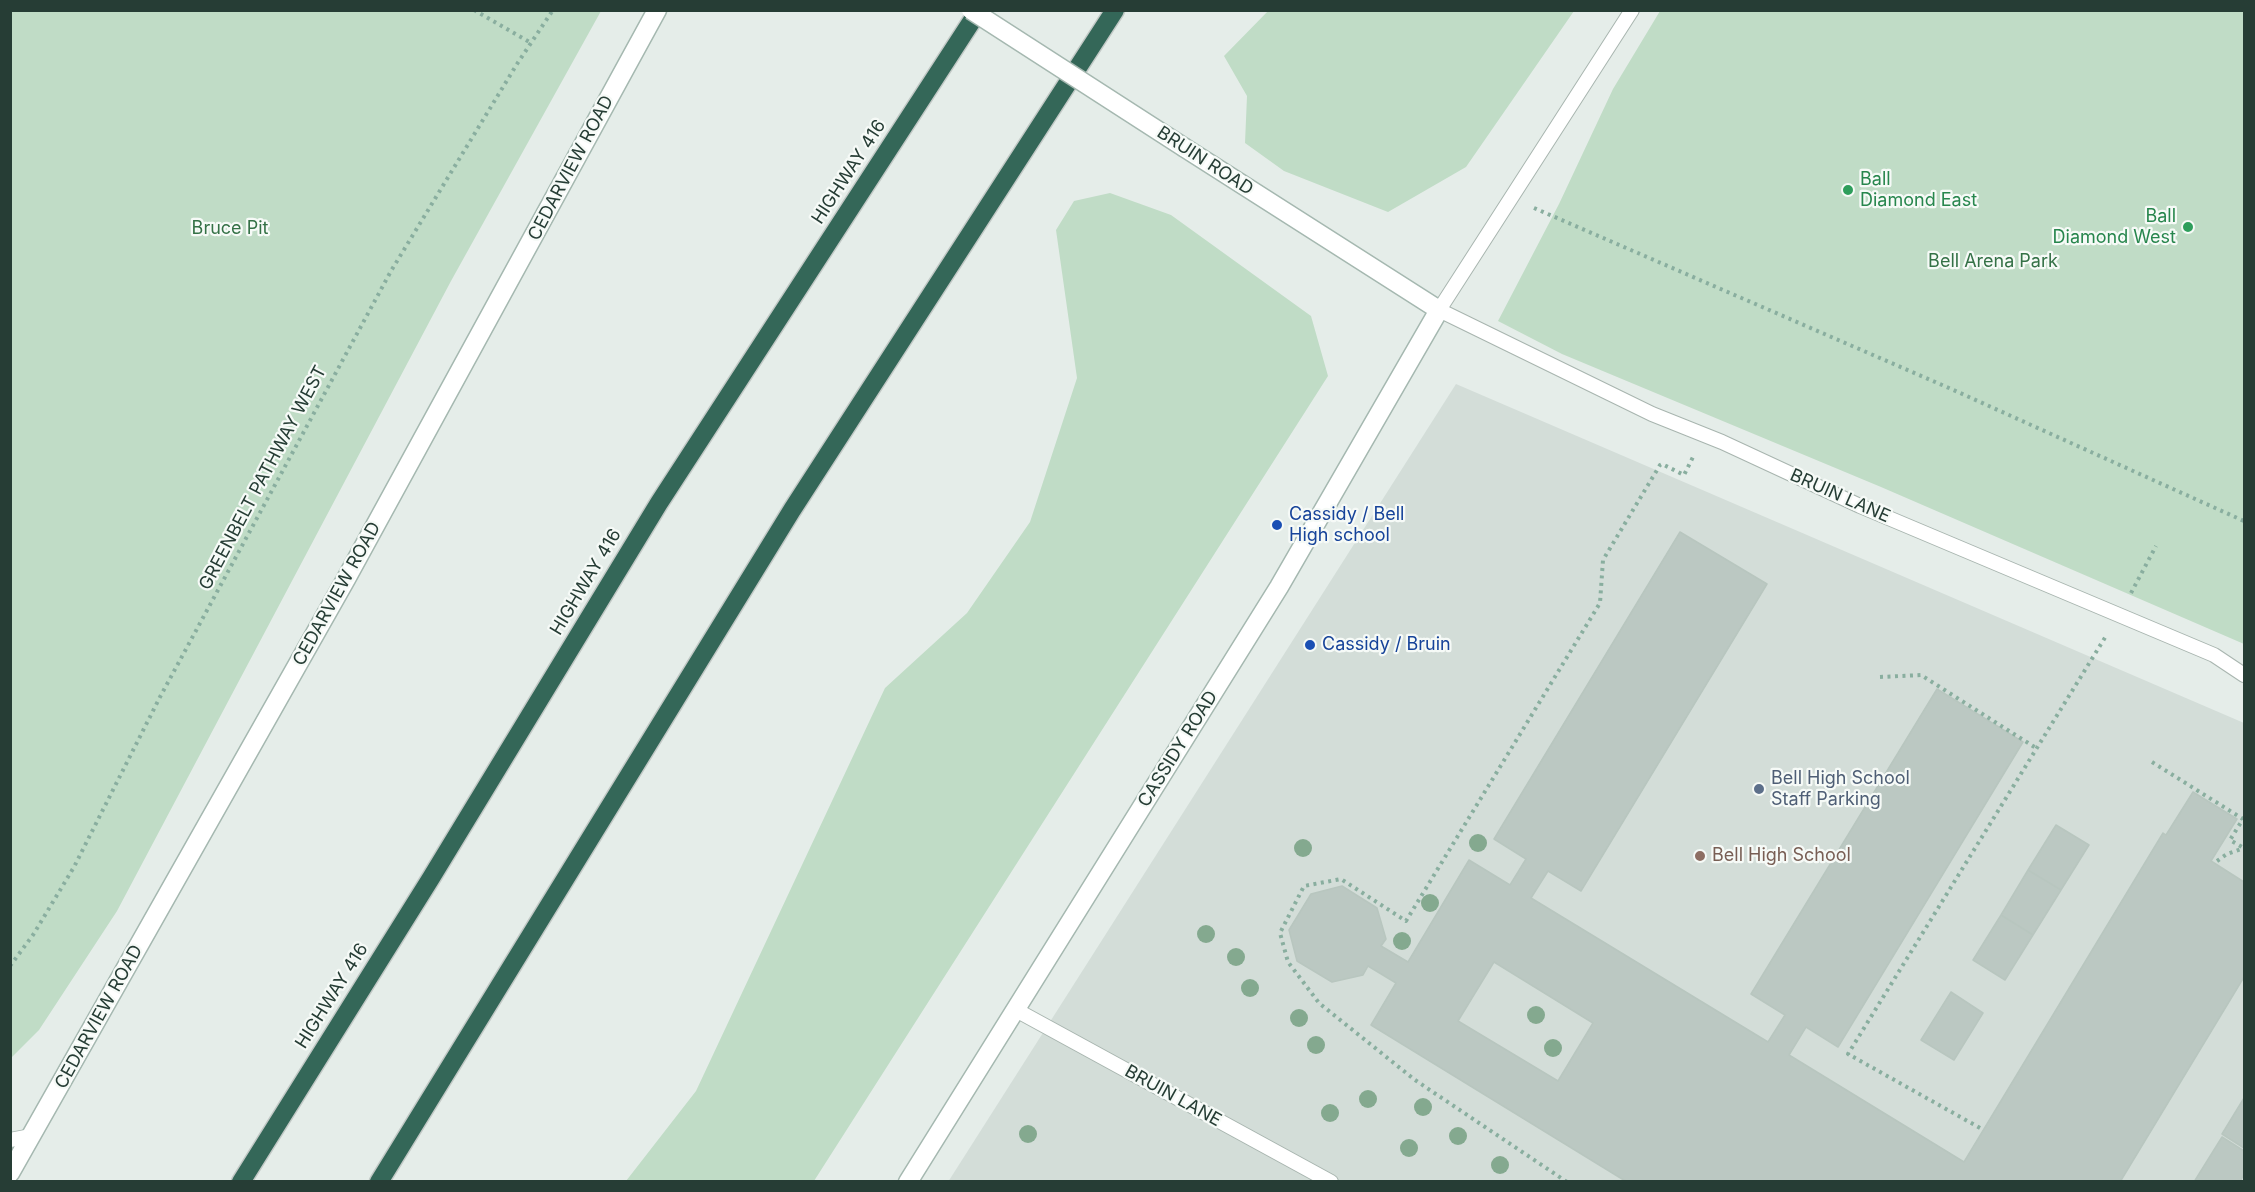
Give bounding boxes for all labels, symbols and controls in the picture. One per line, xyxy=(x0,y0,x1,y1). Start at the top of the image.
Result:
street label: CEDARVIEW ROAD xyxy=(524,92,618,244)
street label: HIGHWAY 416 xyxy=(807,116,891,228)
street label: BRUIN ROAD xyxy=(1153,122,1257,200)
place label: Ball Diamond East xyxy=(1860,169,1977,212)
marker: Ball Diamond East xyxy=(1841,183,1855,197)
place label: Ball Diamond West xyxy=(2053,206,2176,248)
park label: Bruce Pit xyxy=(192,218,268,240)
marker: Ball Diamond West xyxy=(2181,220,2195,234)
park label: Bell Arena Park xyxy=(1928,251,2058,273)
street label: GREENBELT PATHWAY WEST xyxy=(195,362,331,594)
street label: BRUIN LANE xyxy=(1787,464,1893,528)
place label: Cassidy / Bell High school xyxy=(1289,504,1404,546)
street label: CEDARVIEW ROAD xyxy=(289,518,385,670)
marker: Cassidy / Bell High school xyxy=(1270,518,1284,532)
street label: HIGHWAY 416 xyxy=(546,525,626,639)
place label: Cassidy / Bruin xyxy=(1322,634,1451,656)
marker: Cassidy / Bruin xyxy=(1303,638,1317,652)
street label: CASSIDY ROAD xyxy=(1134,687,1222,811)
place label: Bell High School Staff Parking xyxy=(1771,768,1910,810)
marker: Bell High School Staff Parking xyxy=(1752,782,1766,796)
place label: Bell High School xyxy=(1712,845,1851,867)
marker: Bell High School xyxy=(1693,849,1707,863)
street label: HIGHWAY 416 xyxy=(291,939,373,1053)
street label: CEDARVIEW ROAD xyxy=(51,941,147,1093)
street label: BRUIN LANE xyxy=(1121,1061,1225,1131)

